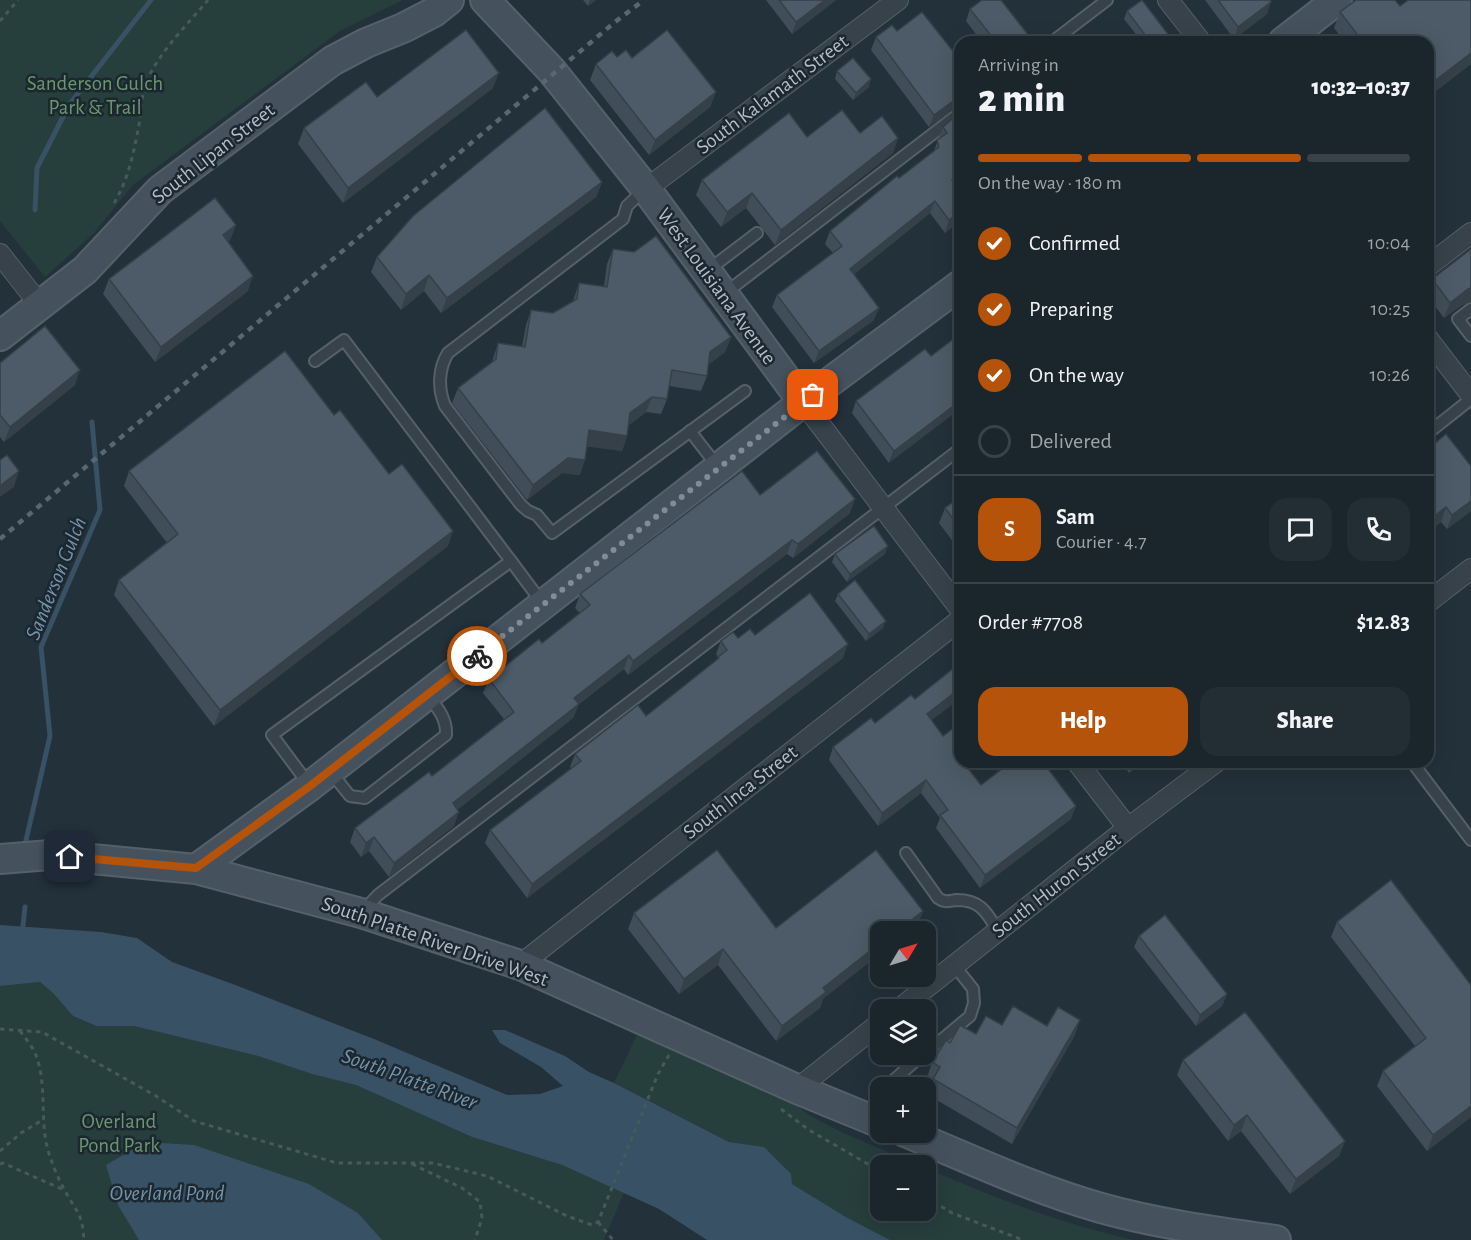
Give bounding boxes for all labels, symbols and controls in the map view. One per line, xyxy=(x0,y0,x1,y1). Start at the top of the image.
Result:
street label: South Kalamath Street xyxy=(692,30,852,158)
text: Arriving in xyxy=(978,55,1059,75)
park label: Sanderson Gulch Park & Trail xyxy=(27,73,163,118)
text: 10:32–10:37 xyxy=(1311,76,1410,98)
text: 2 min xyxy=(978,80,1065,119)
street label: South Lipan Street xyxy=(148,99,279,208)
text: On the way · 180 m xyxy=(978,173,1122,193)
street label: West Louisiana Avenue xyxy=(653,204,780,368)
icon: check xyxy=(978,227,1011,260)
text: Confirmed xyxy=(1029,232,1120,254)
text: 10:04 xyxy=(1368,233,1410,253)
icon: check xyxy=(978,293,1011,326)
text: Preparing xyxy=(1029,298,1113,320)
text: 10:25 xyxy=(1371,299,1410,319)
icon: check xyxy=(978,359,1011,392)
text: On the way xyxy=(1029,364,1124,386)
text: 10:26 xyxy=(1369,365,1410,385)
pin xyxy=(787,369,838,420)
icon: bag xyxy=(796,378,829,411)
text: Delivered xyxy=(1029,430,1112,452)
button: chat xyxy=(1269,498,1332,561)
button: phone xyxy=(1347,498,1410,561)
text: Sam xyxy=(1056,506,1095,528)
water label: Sanderson Gulch xyxy=(21,514,90,643)
text: S xyxy=(1004,518,1015,540)
text: Courier · 4.7 xyxy=(1056,532,1147,552)
text: Order #7708 xyxy=(978,611,1083,633)
text: $12.83 xyxy=(1356,611,1410,633)
courier xyxy=(447,626,507,686)
icon: bike xyxy=(461,640,494,673)
button: Help xyxy=(978,687,1188,756)
button: Share xyxy=(1200,687,1410,756)
street label: South Inca Street xyxy=(679,741,802,843)
street label: South Huron Street xyxy=(988,829,1125,942)
pin xyxy=(44,831,95,882)
icon: home xyxy=(53,840,86,873)
street label: South Platte River Drive West xyxy=(319,893,551,990)
north arrow xyxy=(870,921,936,987)
map controls xyxy=(870,921,936,1221)
button: layers xyxy=(870,999,936,1065)
water label: South Platte River xyxy=(339,1044,481,1114)
button: + xyxy=(870,1077,936,1143)
park label: Overland Pond Park xyxy=(78,1111,160,1156)
button: − xyxy=(870,1155,936,1221)
water label: Overland Pond xyxy=(110,1182,225,1204)

